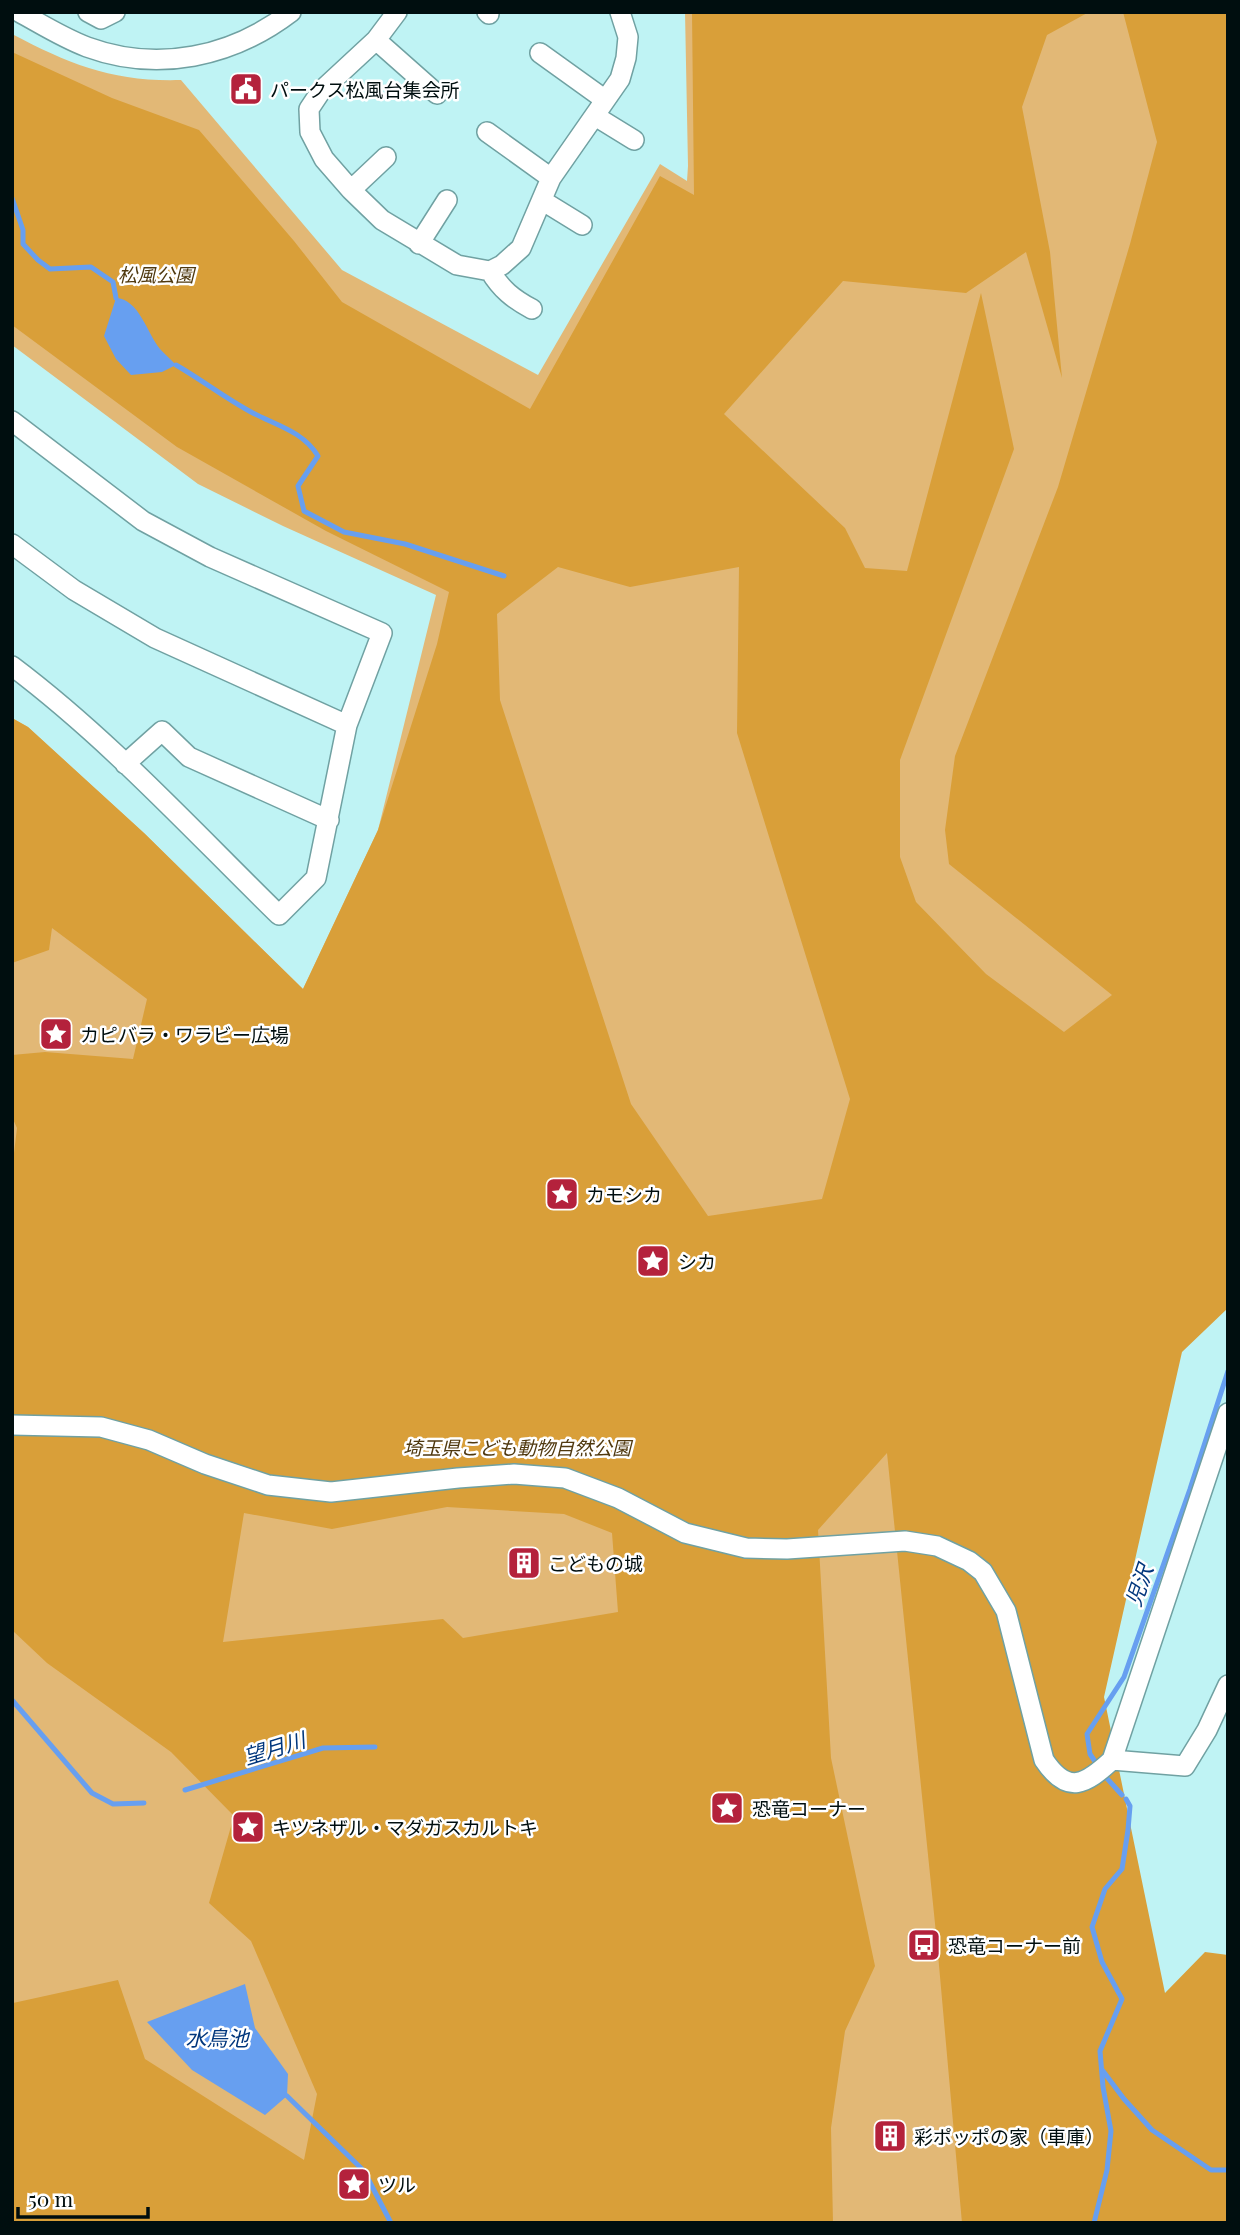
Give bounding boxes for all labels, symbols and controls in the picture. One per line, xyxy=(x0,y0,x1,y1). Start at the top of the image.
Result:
public building icon: パークス松風台集会所 xyxy=(227,70,265,108)
place label: パークス松風台集会所 xyxy=(270,76,459,102)
park label: 松風公園 xyxy=(118,261,197,287)
place icon: カピバラ・ワラビー広場 xyxy=(37,1015,75,1053)
place label: カピバラ・ワラビー広場 xyxy=(80,1021,289,1047)
place icon: カモシカ xyxy=(543,1175,581,1213)
place label: カモシカ xyxy=(586,1181,662,1207)
place icon: シカ xyxy=(634,1242,672,1280)
place label: シカ xyxy=(678,1248,716,1274)
park label: 埼玉県こども動物自然公園 xyxy=(403,1434,634,1460)
building icon: こどもの城 xyxy=(505,1544,543,1582)
place label: こどもの城 xyxy=(548,1550,643,1576)
water label: 児沢 xyxy=(1118,1558,1159,1609)
water label: 望月川 xyxy=(240,1724,310,1770)
place icon: 恐竜コーナー xyxy=(708,1789,746,1827)
place label: 恐竜コーナー xyxy=(752,1795,866,1821)
place icon: キツネザル・マダガスカルトキ xyxy=(229,1808,267,1846)
place label: キツネザル・マダガスカルトキ xyxy=(272,1814,538,1840)
bus stop icon: 恐竜コーナー前 xyxy=(905,1926,943,1964)
place label: 恐竜コーナー前 xyxy=(948,1932,1081,1958)
water label: 水鳥池 xyxy=(186,2023,250,2051)
building icon: 彩ポッポの家（車庫） xyxy=(871,2117,909,2155)
place label: 彩ポッポの家（車庫） xyxy=(914,2123,1104,2149)
place icon: ツル xyxy=(335,2165,373,2203)
place label: ツル xyxy=(378,2171,416,2197)
scale bar xyxy=(18,2176,147,2220)
text: 50 m xyxy=(28,2184,74,2212)

